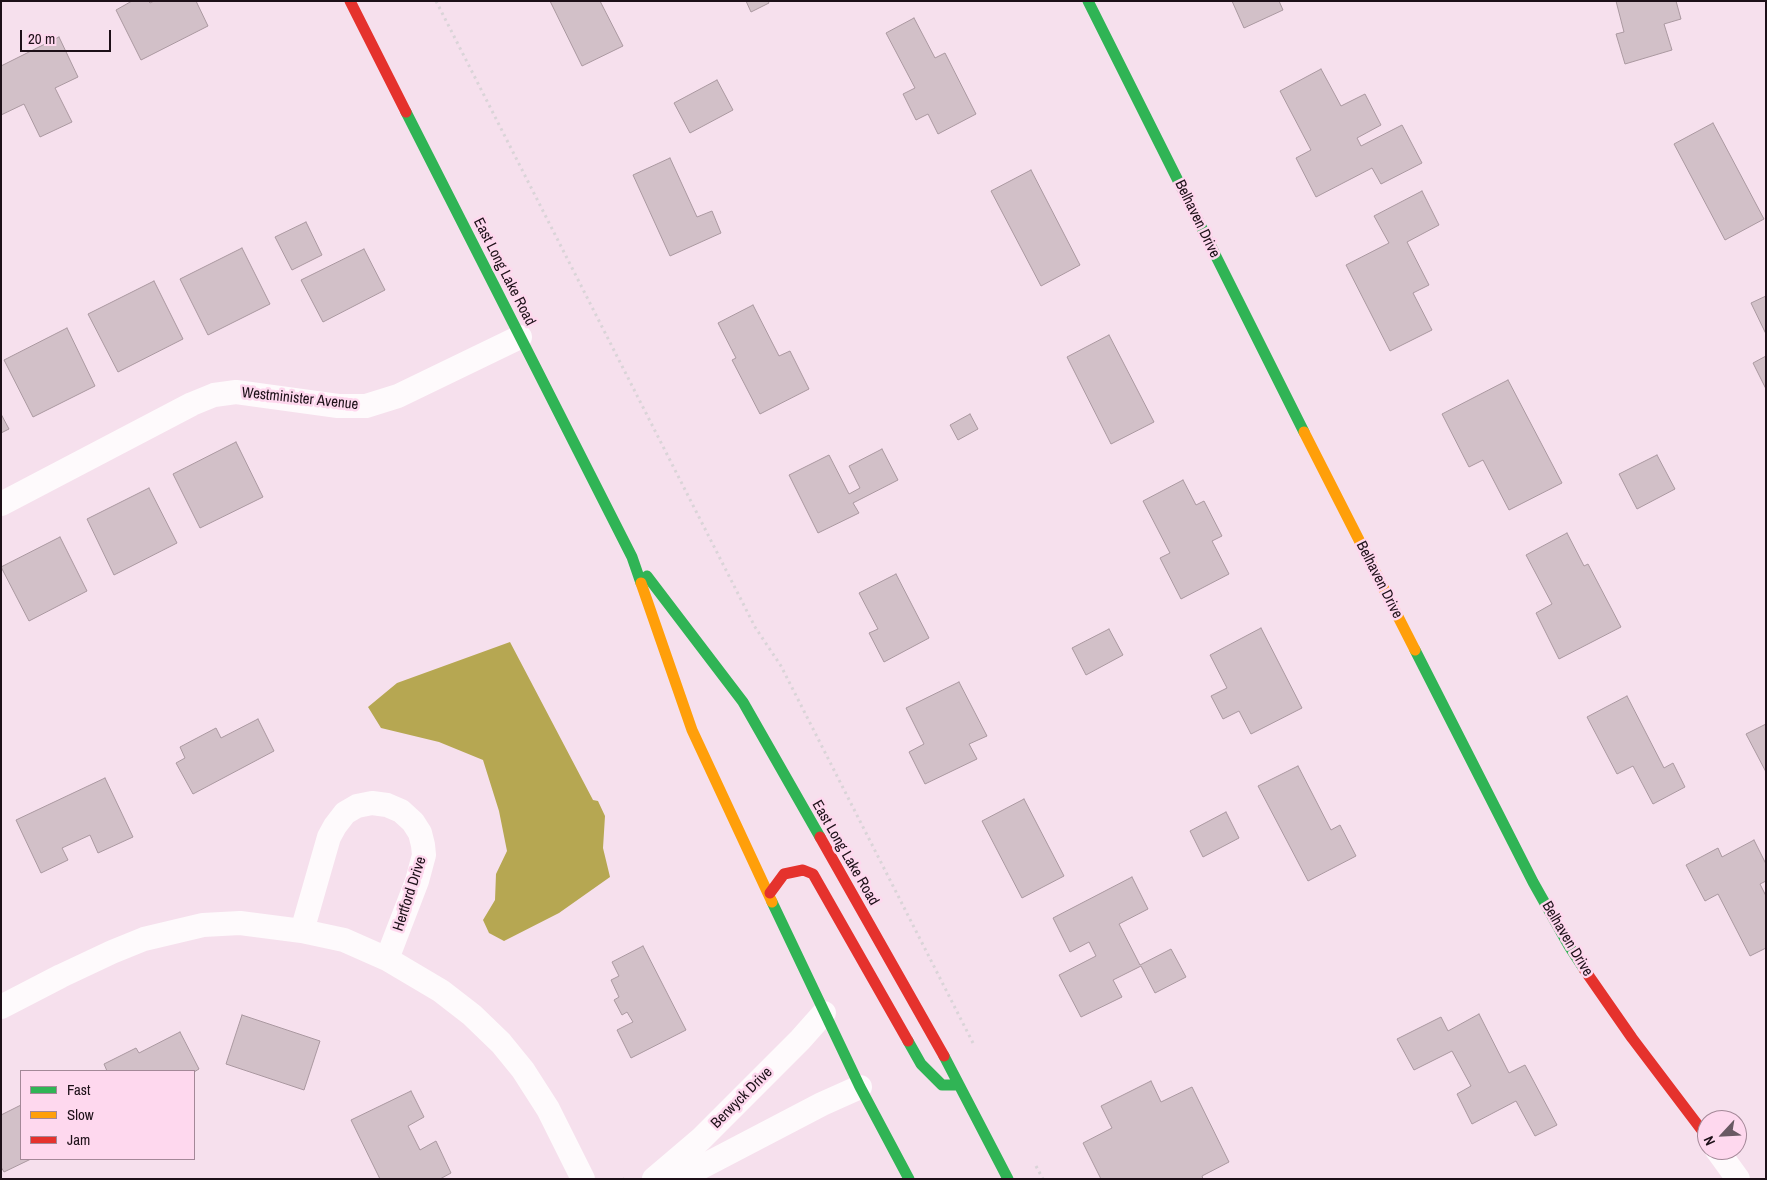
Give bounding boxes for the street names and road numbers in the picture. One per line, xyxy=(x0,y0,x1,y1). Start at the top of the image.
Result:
street label: Belhaven Drive xyxy=(1170,177,1224,261)
street label: East Long Lake Road xyxy=(469,215,539,329)
street label: Westminister Avenue xyxy=(241,384,359,414)
street label: Belhaven Drive xyxy=(1352,538,1406,622)
street label: East Long Lake Road xyxy=(808,797,882,909)
street label: Hertford Drive xyxy=(390,854,430,934)
street label: Belhaven Drive xyxy=(1538,898,1596,980)
street label: Berwyck Drive xyxy=(708,1064,776,1132)

